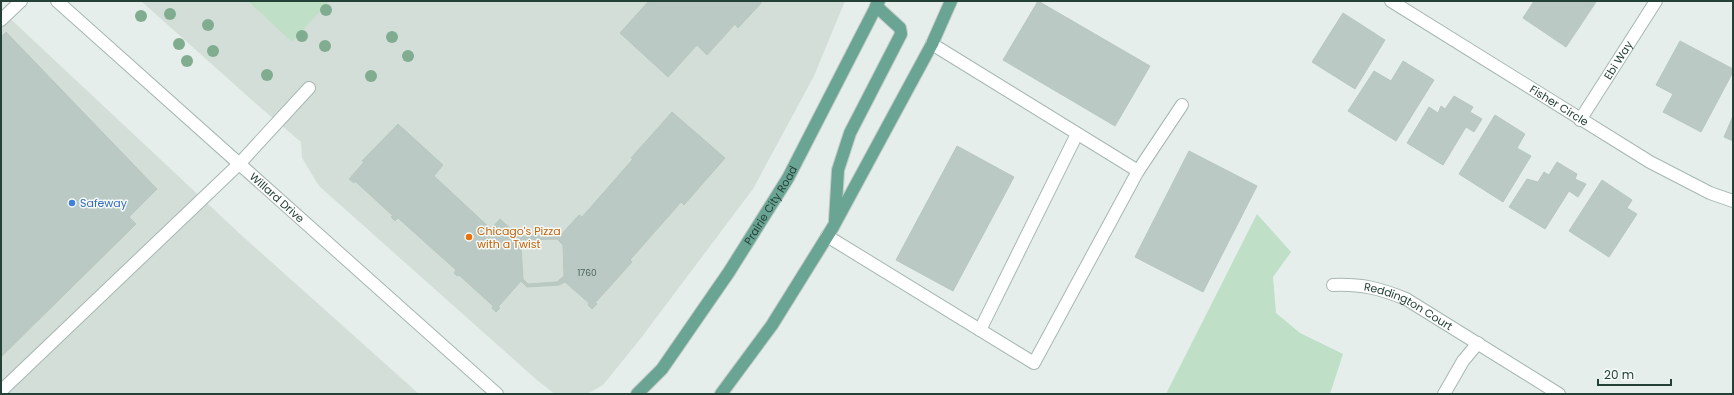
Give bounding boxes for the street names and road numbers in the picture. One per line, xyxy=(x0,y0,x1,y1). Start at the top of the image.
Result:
street label: Ebi Way xyxy=(1600,37,1637,83)
street label: Fisher Circle xyxy=(1527,81,1592,130)
street label: Prairie City Road xyxy=(740,163,801,248)
street label: Willard Drive xyxy=(246,169,308,226)
street label: Reddington Court xyxy=(1363,279,1456,334)

